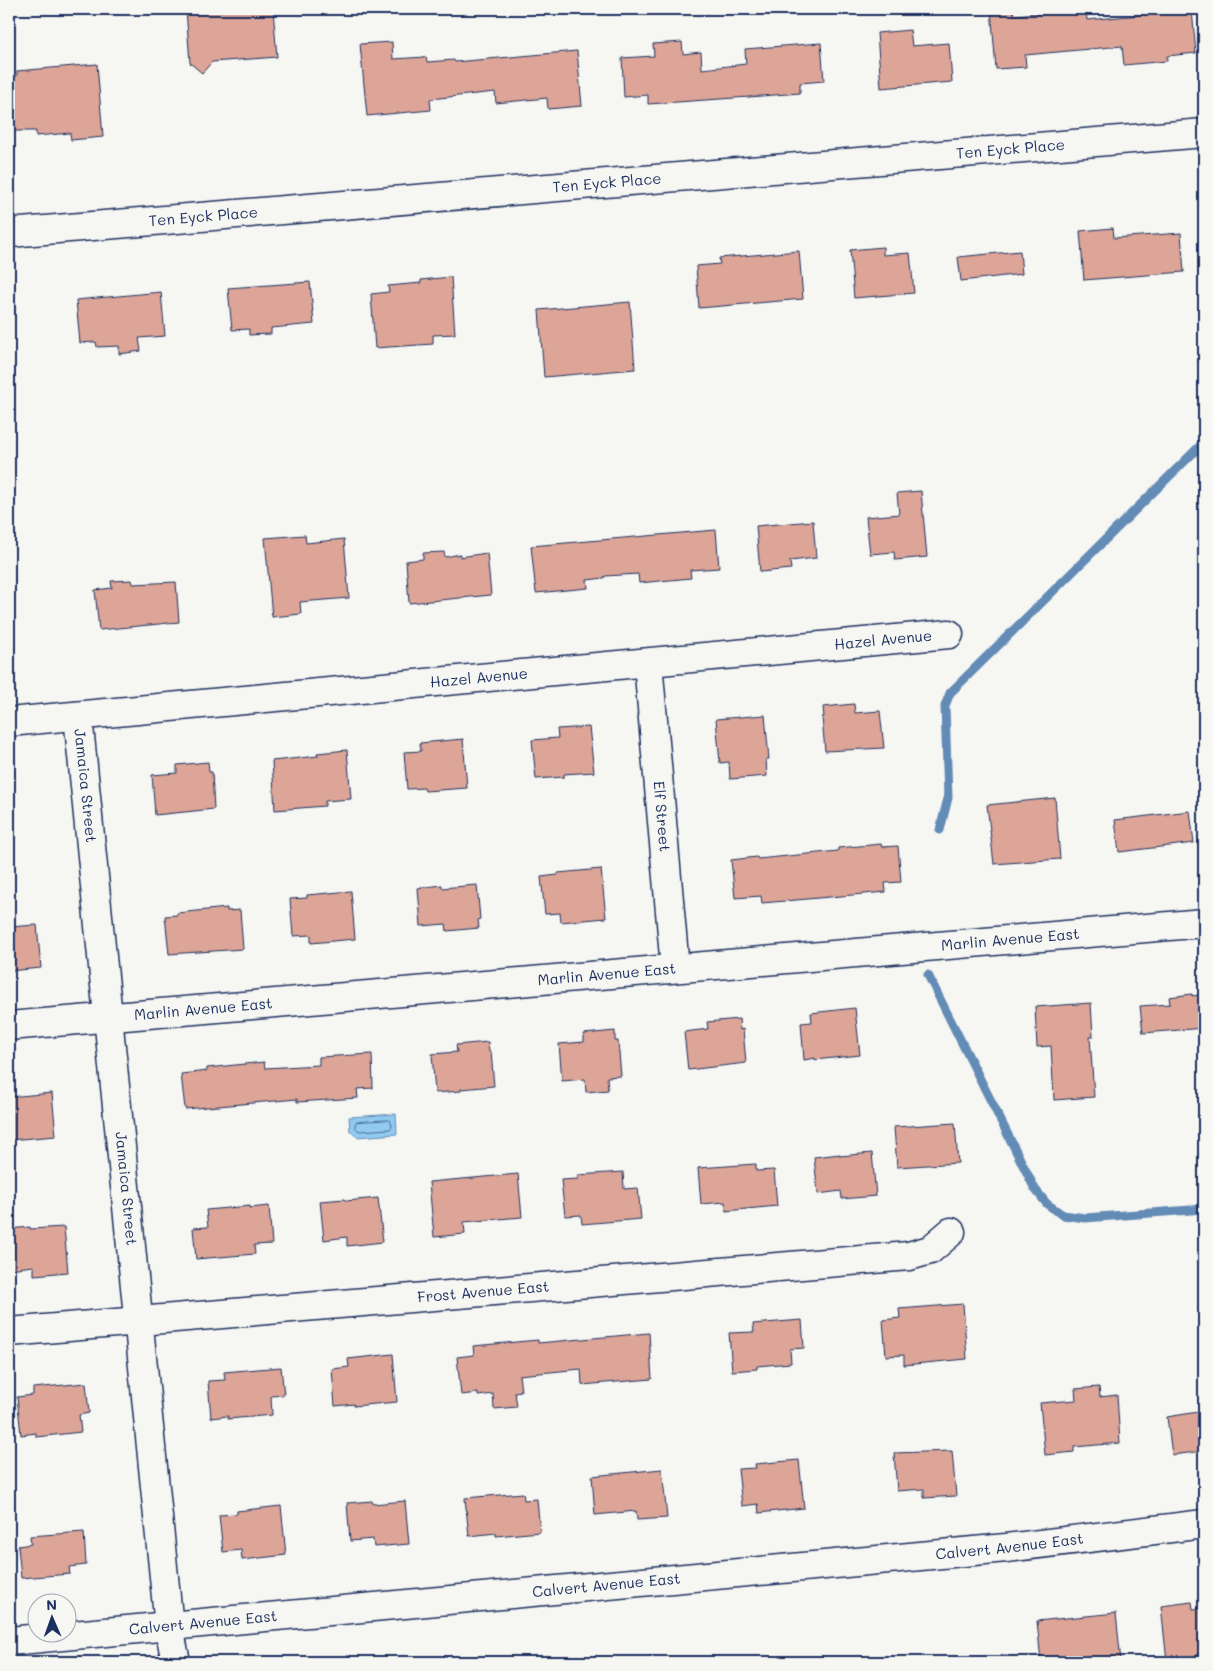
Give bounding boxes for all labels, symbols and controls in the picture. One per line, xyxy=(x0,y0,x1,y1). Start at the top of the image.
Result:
street label: Ten Eyck Place xyxy=(955,134,1066,163)
street label: Ten Eyck Place xyxy=(552,167,662,196)
street label: Ten Eyck Place xyxy=(148,201,259,230)
street label: Hazel Avenue xyxy=(833,625,933,654)
street label: Hazel Avenue xyxy=(429,662,529,692)
street label: Jamaica Street xyxy=(70,728,102,843)
street label: Elf Street xyxy=(649,780,676,852)
street label: Marlin Avenue East xyxy=(940,923,1080,955)
street label: Marlin Avenue East xyxy=(537,958,677,989)
street label: Marlin Avenue East xyxy=(133,992,273,1024)
street label: Jamaica Street xyxy=(111,1131,143,1246)
street label: Frost Avenue East xyxy=(417,1275,550,1306)
street label: Calvert Avenue East xyxy=(935,1528,1085,1564)
street label: Calvert Avenue East xyxy=(531,1567,681,1601)
north arrow xyxy=(28,1594,78,1644)
text: N xyxy=(46,1595,57,1614)
street label: Calvert Avenue East xyxy=(128,1605,278,1639)

